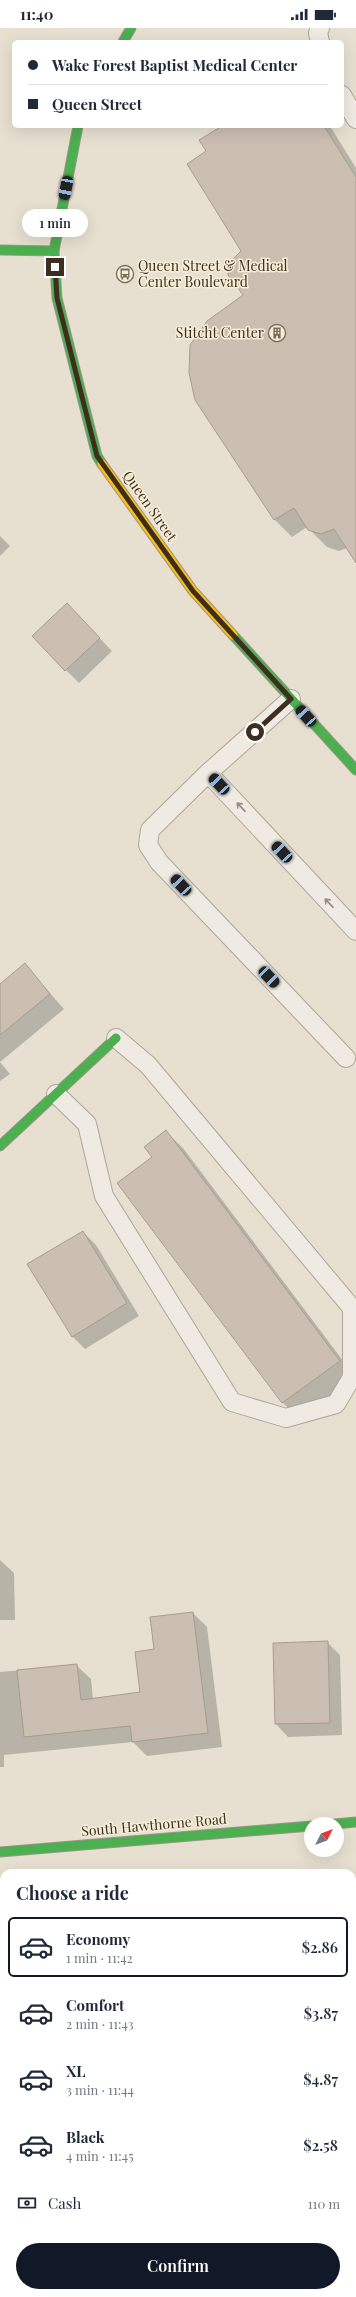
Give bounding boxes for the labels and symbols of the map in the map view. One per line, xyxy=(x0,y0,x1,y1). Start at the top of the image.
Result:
car xyxy=(58,175,74,201)
callout: 1 min xyxy=(22,209,88,237)
place label: Queen Street & Medical Center Boulevard xyxy=(138,256,288,291)
route end xyxy=(46,258,64,276)
bus stop icon: Queen Street & Medical Center Boulevard xyxy=(115,264,135,284)
place label: Stitcht Center xyxy=(176,323,265,342)
building icon: Stitcht Center xyxy=(267,323,287,343)
street label: Queen Street xyxy=(119,467,182,546)
car xyxy=(294,703,318,729)
route start xyxy=(246,723,264,741)
car xyxy=(206,771,232,797)
one-way arrow xyxy=(237,803,246,813)
car xyxy=(269,839,295,865)
car xyxy=(168,872,194,898)
one-way arrow xyxy=(325,897,334,908)
car xyxy=(256,964,282,990)
street label: South Hawthorne Road xyxy=(80,1809,228,1840)
north arrow xyxy=(304,1817,344,1857)

